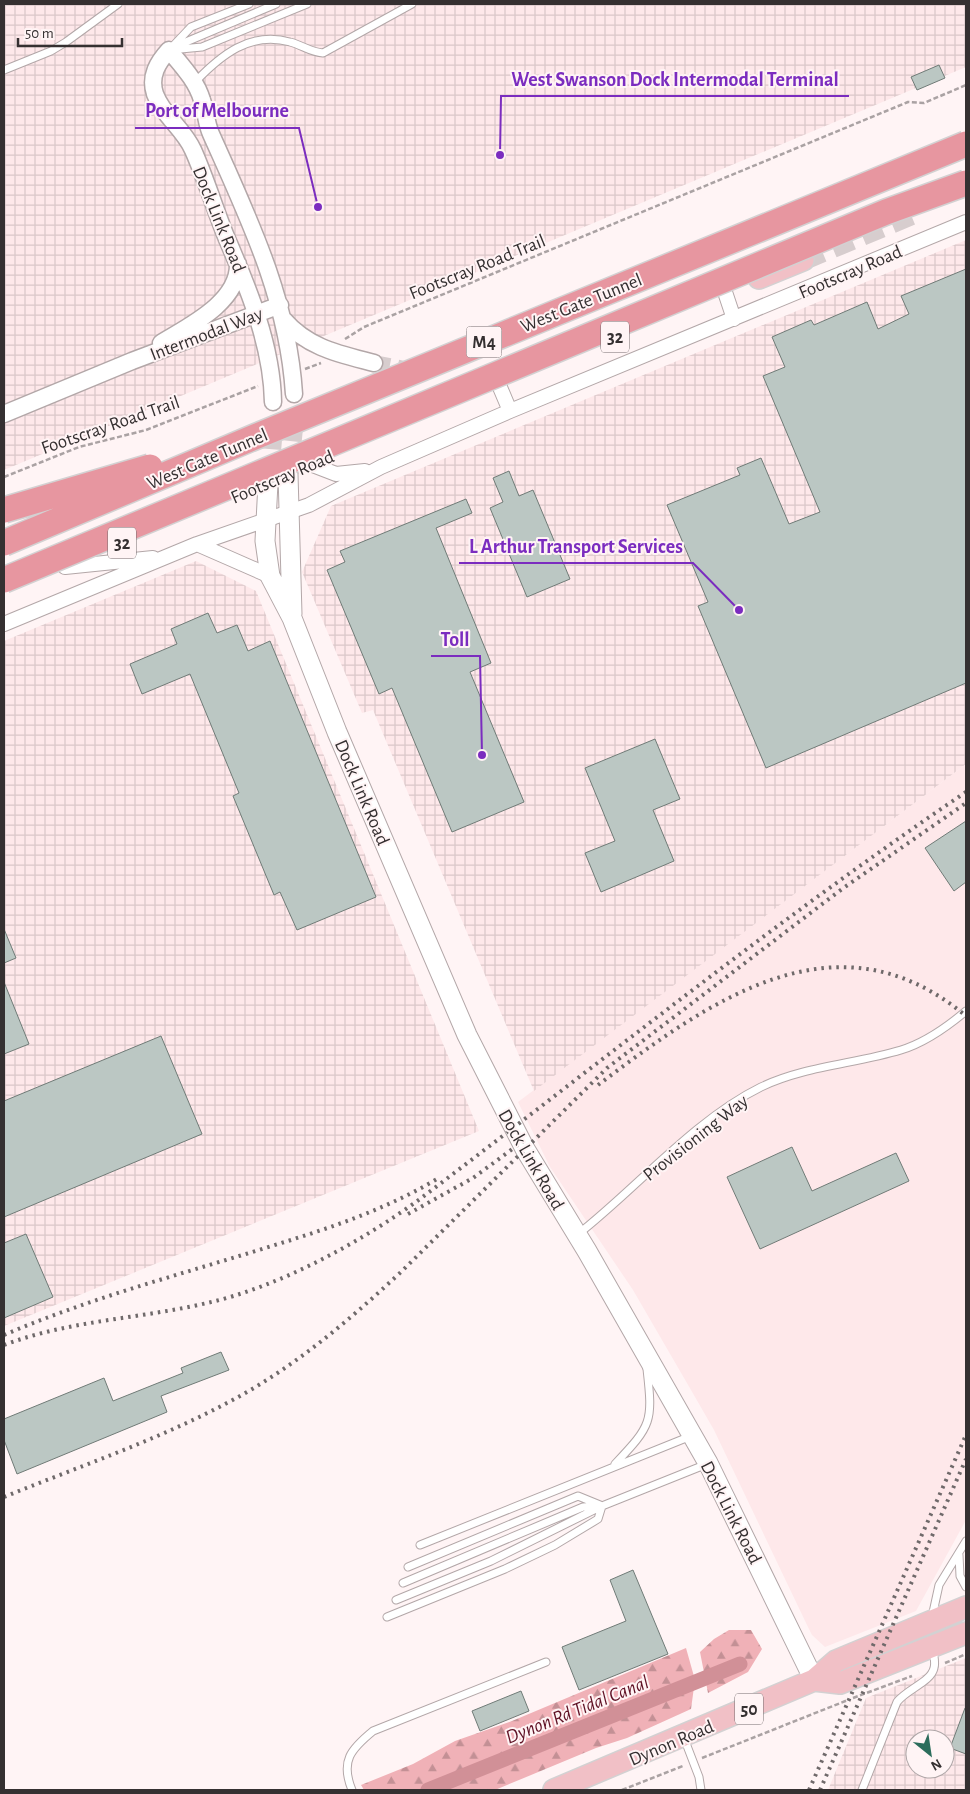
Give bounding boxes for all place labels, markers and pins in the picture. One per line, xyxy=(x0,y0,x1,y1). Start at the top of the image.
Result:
callout: West Swanson Dock Intermodal Terminal xyxy=(501,61,849,96)
callout: Port of Melbourne xyxy=(135,93,299,128)
callout: L Arthur Transport Services xyxy=(459,528,693,563)
callout: Toll xyxy=(431,621,480,656)

